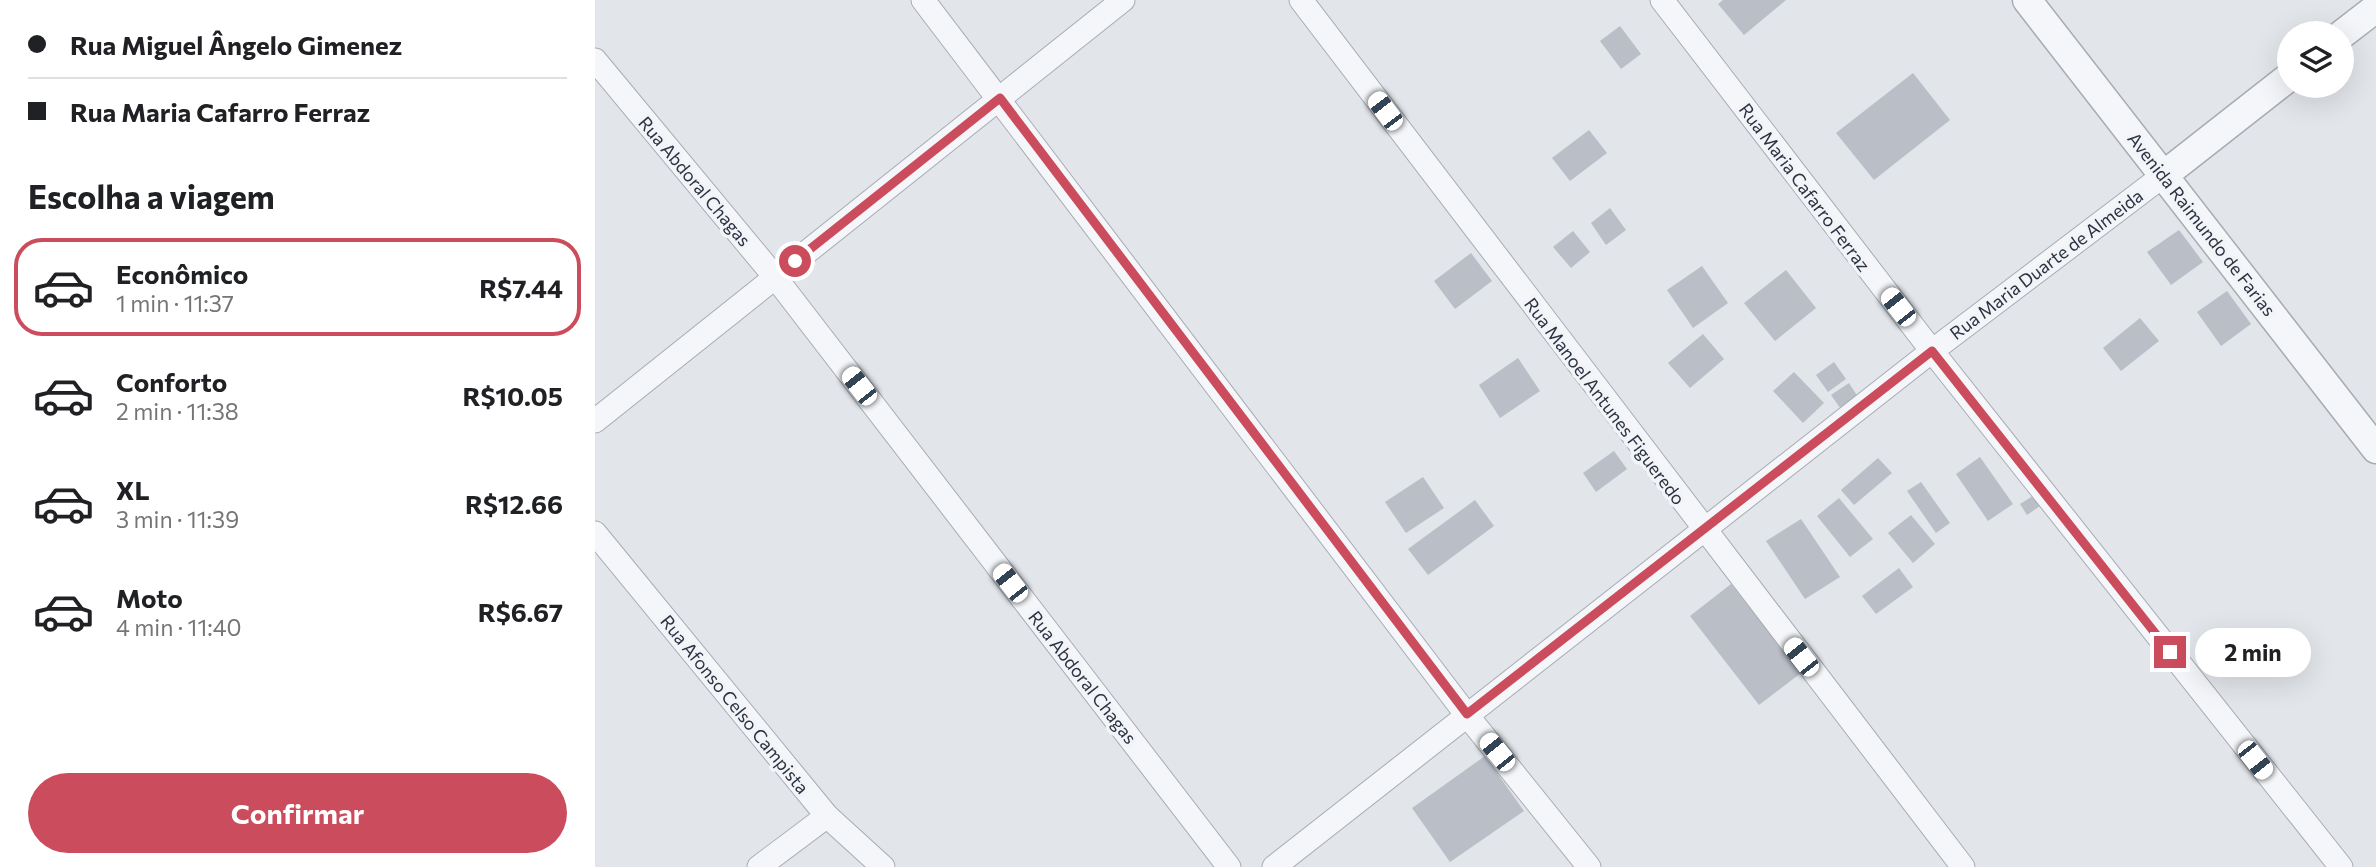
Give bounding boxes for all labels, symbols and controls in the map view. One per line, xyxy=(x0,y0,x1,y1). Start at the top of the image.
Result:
map controls xyxy=(2277,21,2354,98)
button: layers xyxy=(2277,21,2354,98)
text: Rua Miguel Ângelo Gimenez xyxy=(70,29,402,60)
car xyxy=(1364,88,1407,134)
text: Rua Maria Cafarro Ferraz xyxy=(70,96,370,127)
street label: Rua Maria Cafarro Ferraz xyxy=(1735,99,1875,275)
street label: Rua Abdoral Chagas xyxy=(634,112,756,250)
street label: Avenida Raimundo de Farias xyxy=(2123,128,2281,320)
text: Escolha a viagem xyxy=(28,176,275,216)
street label: Rua Maria Duarte de Almeida xyxy=(1945,184,2147,344)
route start xyxy=(779,245,811,277)
icon: car xyxy=(32,256,95,319)
text: Econômico xyxy=(116,258,248,289)
text: R$7.44 xyxy=(479,272,563,303)
car xyxy=(1877,284,1920,330)
text: 1 min · 11:37 xyxy=(116,289,234,317)
street label: Rua Manoel Antunes Figueredo xyxy=(1520,293,1690,509)
car xyxy=(838,363,881,409)
icon: car xyxy=(32,364,95,427)
text: Conforto xyxy=(116,366,227,397)
text: R$10.05 xyxy=(462,380,563,411)
text: 2 min · 11:38 xyxy=(116,397,239,425)
icon: car xyxy=(32,472,95,535)
text: XL xyxy=(116,474,150,505)
text: R$12.66 xyxy=(465,488,563,519)
text: 3 min · 11:39 xyxy=(116,505,239,533)
car xyxy=(989,560,1032,606)
icon: car xyxy=(32,580,95,643)
text: Moto xyxy=(116,582,183,613)
text: R$6.67 xyxy=(478,596,563,627)
street label: Rua Abdoral Chagas xyxy=(1024,606,1142,748)
street label: Rua Afonso Celso Campista xyxy=(656,610,814,798)
text: 4 min · 11:40 xyxy=(116,613,242,641)
callout: 2 min xyxy=(2195,628,2310,676)
car xyxy=(1780,634,1823,680)
route end xyxy=(2154,636,2186,668)
text: 2 min xyxy=(2224,638,2282,666)
car xyxy=(1476,729,1519,775)
car xyxy=(2234,737,2277,783)
button: Confirmar xyxy=(28,773,567,853)

